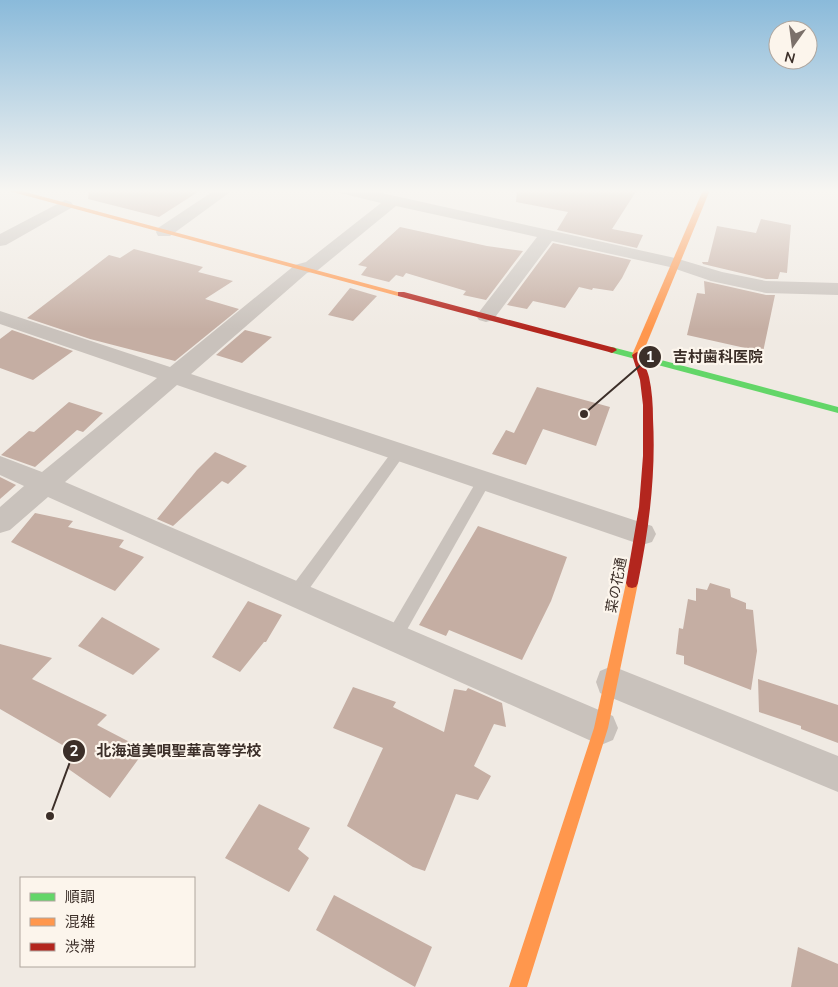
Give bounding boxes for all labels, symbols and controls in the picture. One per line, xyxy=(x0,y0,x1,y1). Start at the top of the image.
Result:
north arrow xyxy=(768,20,818,70)
text: N xyxy=(783,48,797,68)
callout: 吉村歯科医院 xyxy=(638,342,773,372)
text: 1 xyxy=(645,347,655,366)
text: 吉村歯科医院 xyxy=(673,347,763,366)
street label: 菜の花通 xyxy=(602,556,630,614)
callout: 北海道美唄聖華高等学校 xyxy=(61,736,271,766)
text: 2 xyxy=(69,741,79,760)
text: 北海道美唄聖華高等学校 xyxy=(96,741,262,760)
legend xyxy=(20,877,195,967)
text: 順調 xyxy=(65,887,95,906)
text: 混雑 xyxy=(65,912,95,931)
text: 渋滞 xyxy=(65,937,95,956)

